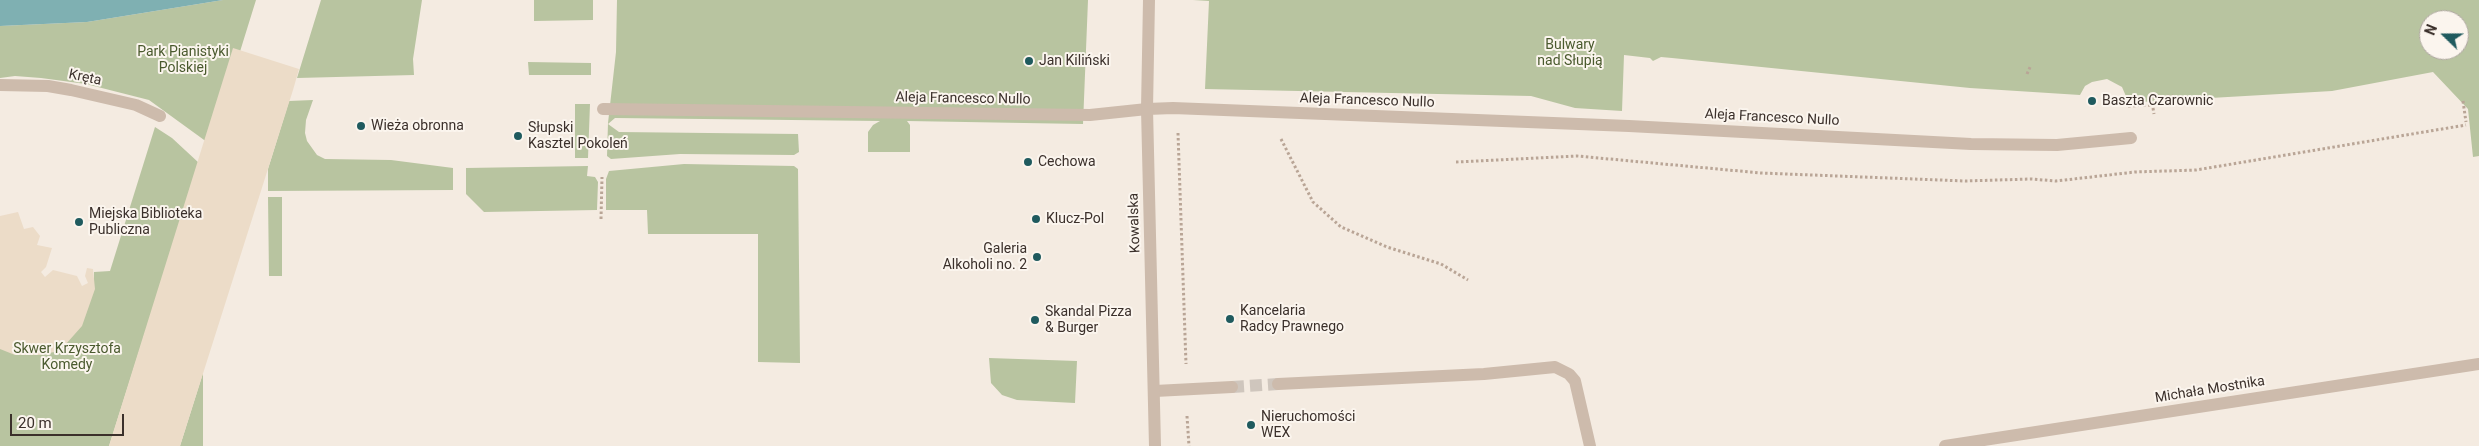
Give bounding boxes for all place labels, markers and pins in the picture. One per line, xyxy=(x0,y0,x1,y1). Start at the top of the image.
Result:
place label: Jan Kiliński xyxy=(1039,53,1110,69)
marker: Jan Kiliński xyxy=(1023,55,1035,67)
place label: Baszta Czarownic xyxy=(2102,93,2213,109)
marker: Baszta Czarownic xyxy=(2086,95,2098,107)
place label: Wieża obronna xyxy=(371,118,464,134)
marker: Wieża obronna xyxy=(355,120,367,132)
place label: Słupski Kasztel Pokoleń xyxy=(528,120,628,152)
marker: Słupski Kasztel Pokoleń xyxy=(512,130,524,142)
place label: Cechowa xyxy=(1038,154,1096,170)
marker: Cechowa xyxy=(1022,156,1034,168)
place label: Miejska Biblioteka Publiczna xyxy=(89,206,202,238)
place label: Klucz-Pol xyxy=(1046,211,1104,227)
marker: Klucz-Pol xyxy=(1030,213,1042,225)
marker: Miejska Biblioteka Publiczna xyxy=(73,216,85,228)
place label: Galeria Alkoholi no. 2 xyxy=(943,241,1027,274)
marker: Galeria Alkoholi no. 2 xyxy=(1031,251,1043,263)
place label: Kancelaria Radcy Prawnego xyxy=(1240,303,1344,336)
place label: Skandal Pizza & Burger xyxy=(1045,304,1132,336)
marker: Kancelaria Radcy Prawnego xyxy=(1224,313,1236,325)
marker: Skandal Pizza & Burger xyxy=(1029,314,1041,326)
place label: Nieruchomości WEX xyxy=(1261,409,1356,442)
marker: Nieruchomości WEX xyxy=(1245,419,1257,431)

